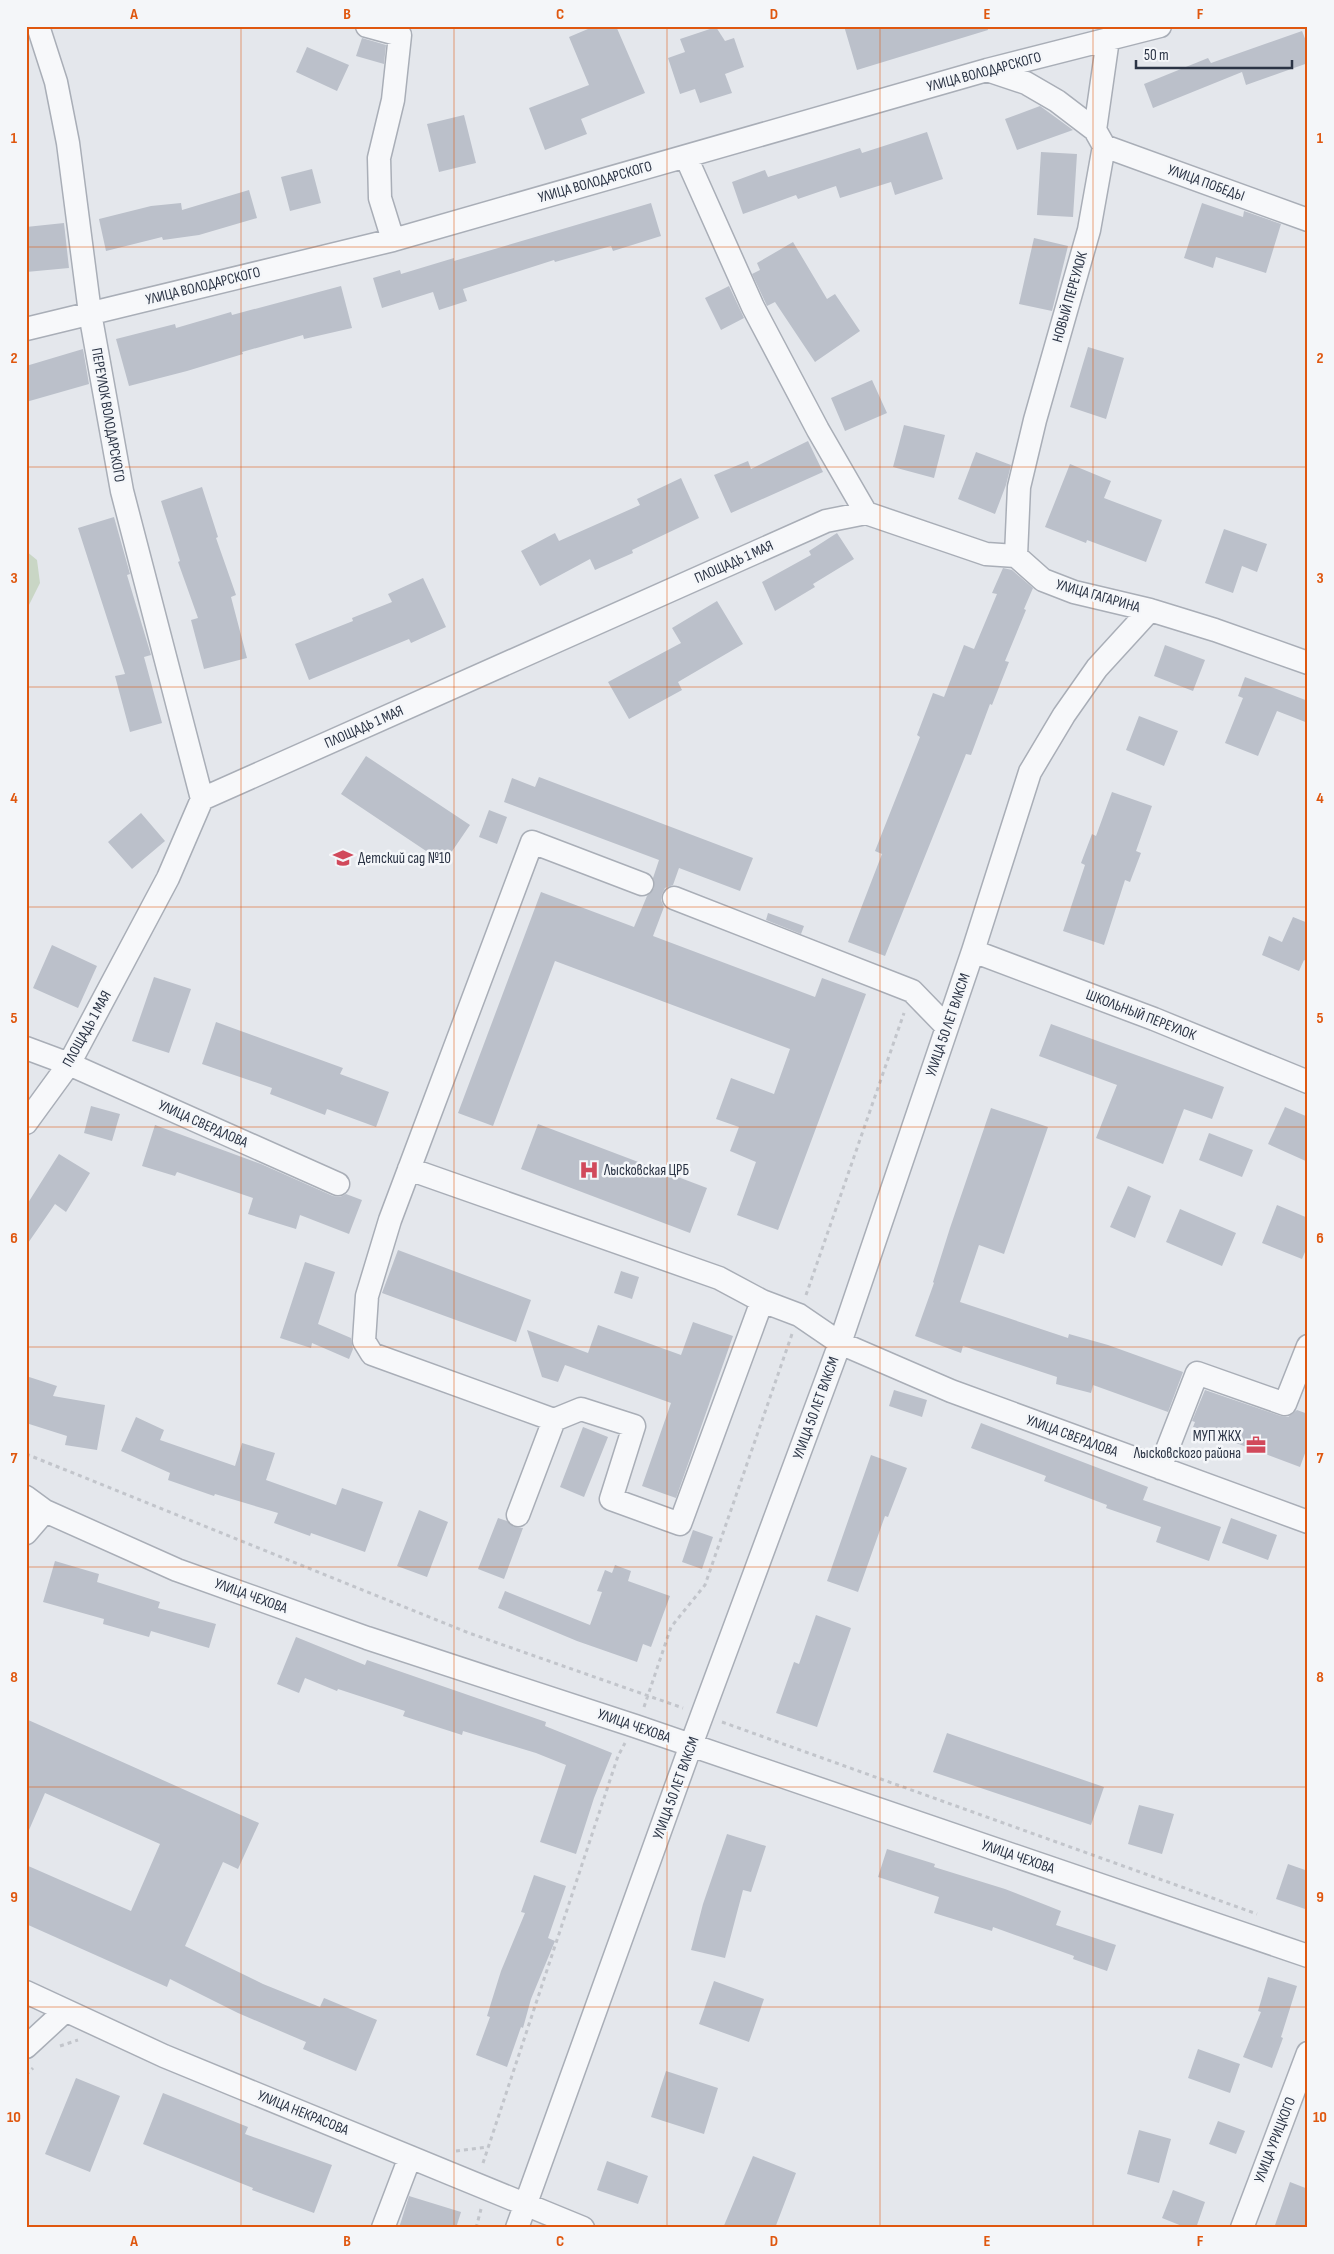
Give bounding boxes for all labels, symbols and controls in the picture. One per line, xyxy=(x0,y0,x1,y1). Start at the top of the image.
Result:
text: A xyxy=(129,5,138,24)
text: B xyxy=(343,5,351,24)
text: C xyxy=(556,5,564,24)
text: D xyxy=(770,5,778,24)
text: E xyxy=(984,5,991,24)
text: F xyxy=(1197,5,1204,24)
scale bar xyxy=(1136,38,1293,70)
text: 50 m xyxy=(1144,46,1169,65)
street label: УЛИЦА ВОЛОДАРСКОГО xyxy=(925,48,1043,96)
text: 1 xyxy=(11,129,18,148)
text: 1 xyxy=(1317,129,1324,148)
street label: УЛИЦА ВОЛОДАРСКОГО xyxy=(536,157,654,207)
street label: УЛИЦА ПОБЕДЫ xyxy=(1165,160,1247,206)
street label: НОВЫЙ ПЕРЕУЛОК xyxy=(1048,249,1092,345)
street label: УЛИЦА ВОЛОДАРСКОГО xyxy=(144,263,262,309)
street label: ПЕРЕУЛОК ВОЛОДАРСКОГО xyxy=(87,346,129,484)
text: 2 xyxy=(10,349,18,368)
text: 2 xyxy=(1316,349,1324,368)
street label: ПЛОЩАДЬ 1 МАЯ xyxy=(692,536,776,588)
text: 3 xyxy=(10,569,18,588)
text: 3 xyxy=(1316,569,1324,588)
street label: УЛИЦА ГАГАРИНА xyxy=(1054,575,1143,617)
street label: ПЛОЩАДЬ 1 МАЯ xyxy=(322,701,406,753)
text: 4 xyxy=(10,789,18,808)
text: 4 xyxy=(1316,789,1324,808)
school or university icon: Детский сад №10 xyxy=(332,847,354,869)
place label: Детский сад №10 xyxy=(358,849,451,868)
street label: УЛИЦА 50 ЛЕТ ВЛКСМ xyxy=(921,971,975,1079)
street label: ШКОЛЬНЫЙ ПЕРЕУЛОК xyxy=(1083,985,1199,1045)
street label: ПЛОЩАДЬ 1 МАЯ xyxy=(58,987,116,1071)
text: 5 xyxy=(10,1009,18,1028)
text: 5 xyxy=(1316,1009,1324,1028)
street label: УЛИЦА СВЕРДЛОВА xyxy=(155,1096,251,1153)
hospital icon: Лысковская ЦРБ xyxy=(578,1159,600,1181)
place label: Лысковская ЦРБ xyxy=(603,1161,689,1180)
text: 6 xyxy=(10,1229,18,1248)
text: 6 xyxy=(1316,1229,1324,1248)
street label: УЛИЦА 50 ЛЕТ ВЛКСМ xyxy=(789,1354,843,1462)
street label: УЛИЦА СВЕРДЛОВА xyxy=(1023,1411,1121,1462)
place label: МУП ЖКХ Лысковского района xyxy=(1133,1427,1242,1463)
office icon: МУП ЖКХ Лысковского района xyxy=(1245,1434,1267,1456)
text: 7 xyxy=(11,1449,18,1468)
text: 7 xyxy=(1317,1449,1324,1468)
street label: УЛИЦА ЧЕХОВА xyxy=(212,1574,291,1618)
text: 8 xyxy=(10,1668,18,1687)
text: 8 xyxy=(1316,1668,1324,1687)
street label: УЛИЦА ЧЕХОВА xyxy=(595,1705,674,1748)
street label: УЛИЦА 50 ЛЕТ ВЛКСМ xyxy=(649,1734,703,1842)
street label: УЛИЦА ЧЕХОВА xyxy=(979,1836,1058,1879)
text: 9 xyxy=(10,1888,18,1907)
text: 9 xyxy=(1316,1888,1324,1907)
street label: УЛИЦА НЕКРАСОВА xyxy=(255,2086,352,2140)
street label: УЛИЦА УРИЦКОГО xyxy=(1250,2094,1300,2186)
text: 10 xyxy=(7,2108,21,2127)
text: 10 xyxy=(1313,2108,1327,2127)
text: A xyxy=(129,2232,138,2251)
text: B xyxy=(343,2232,351,2251)
text: C xyxy=(556,2232,564,2251)
text: D xyxy=(770,2232,778,2251)
text: E xyxy=(984,2232,991,2251)
text: F xyxy=(1197,2232,1204,2251)

